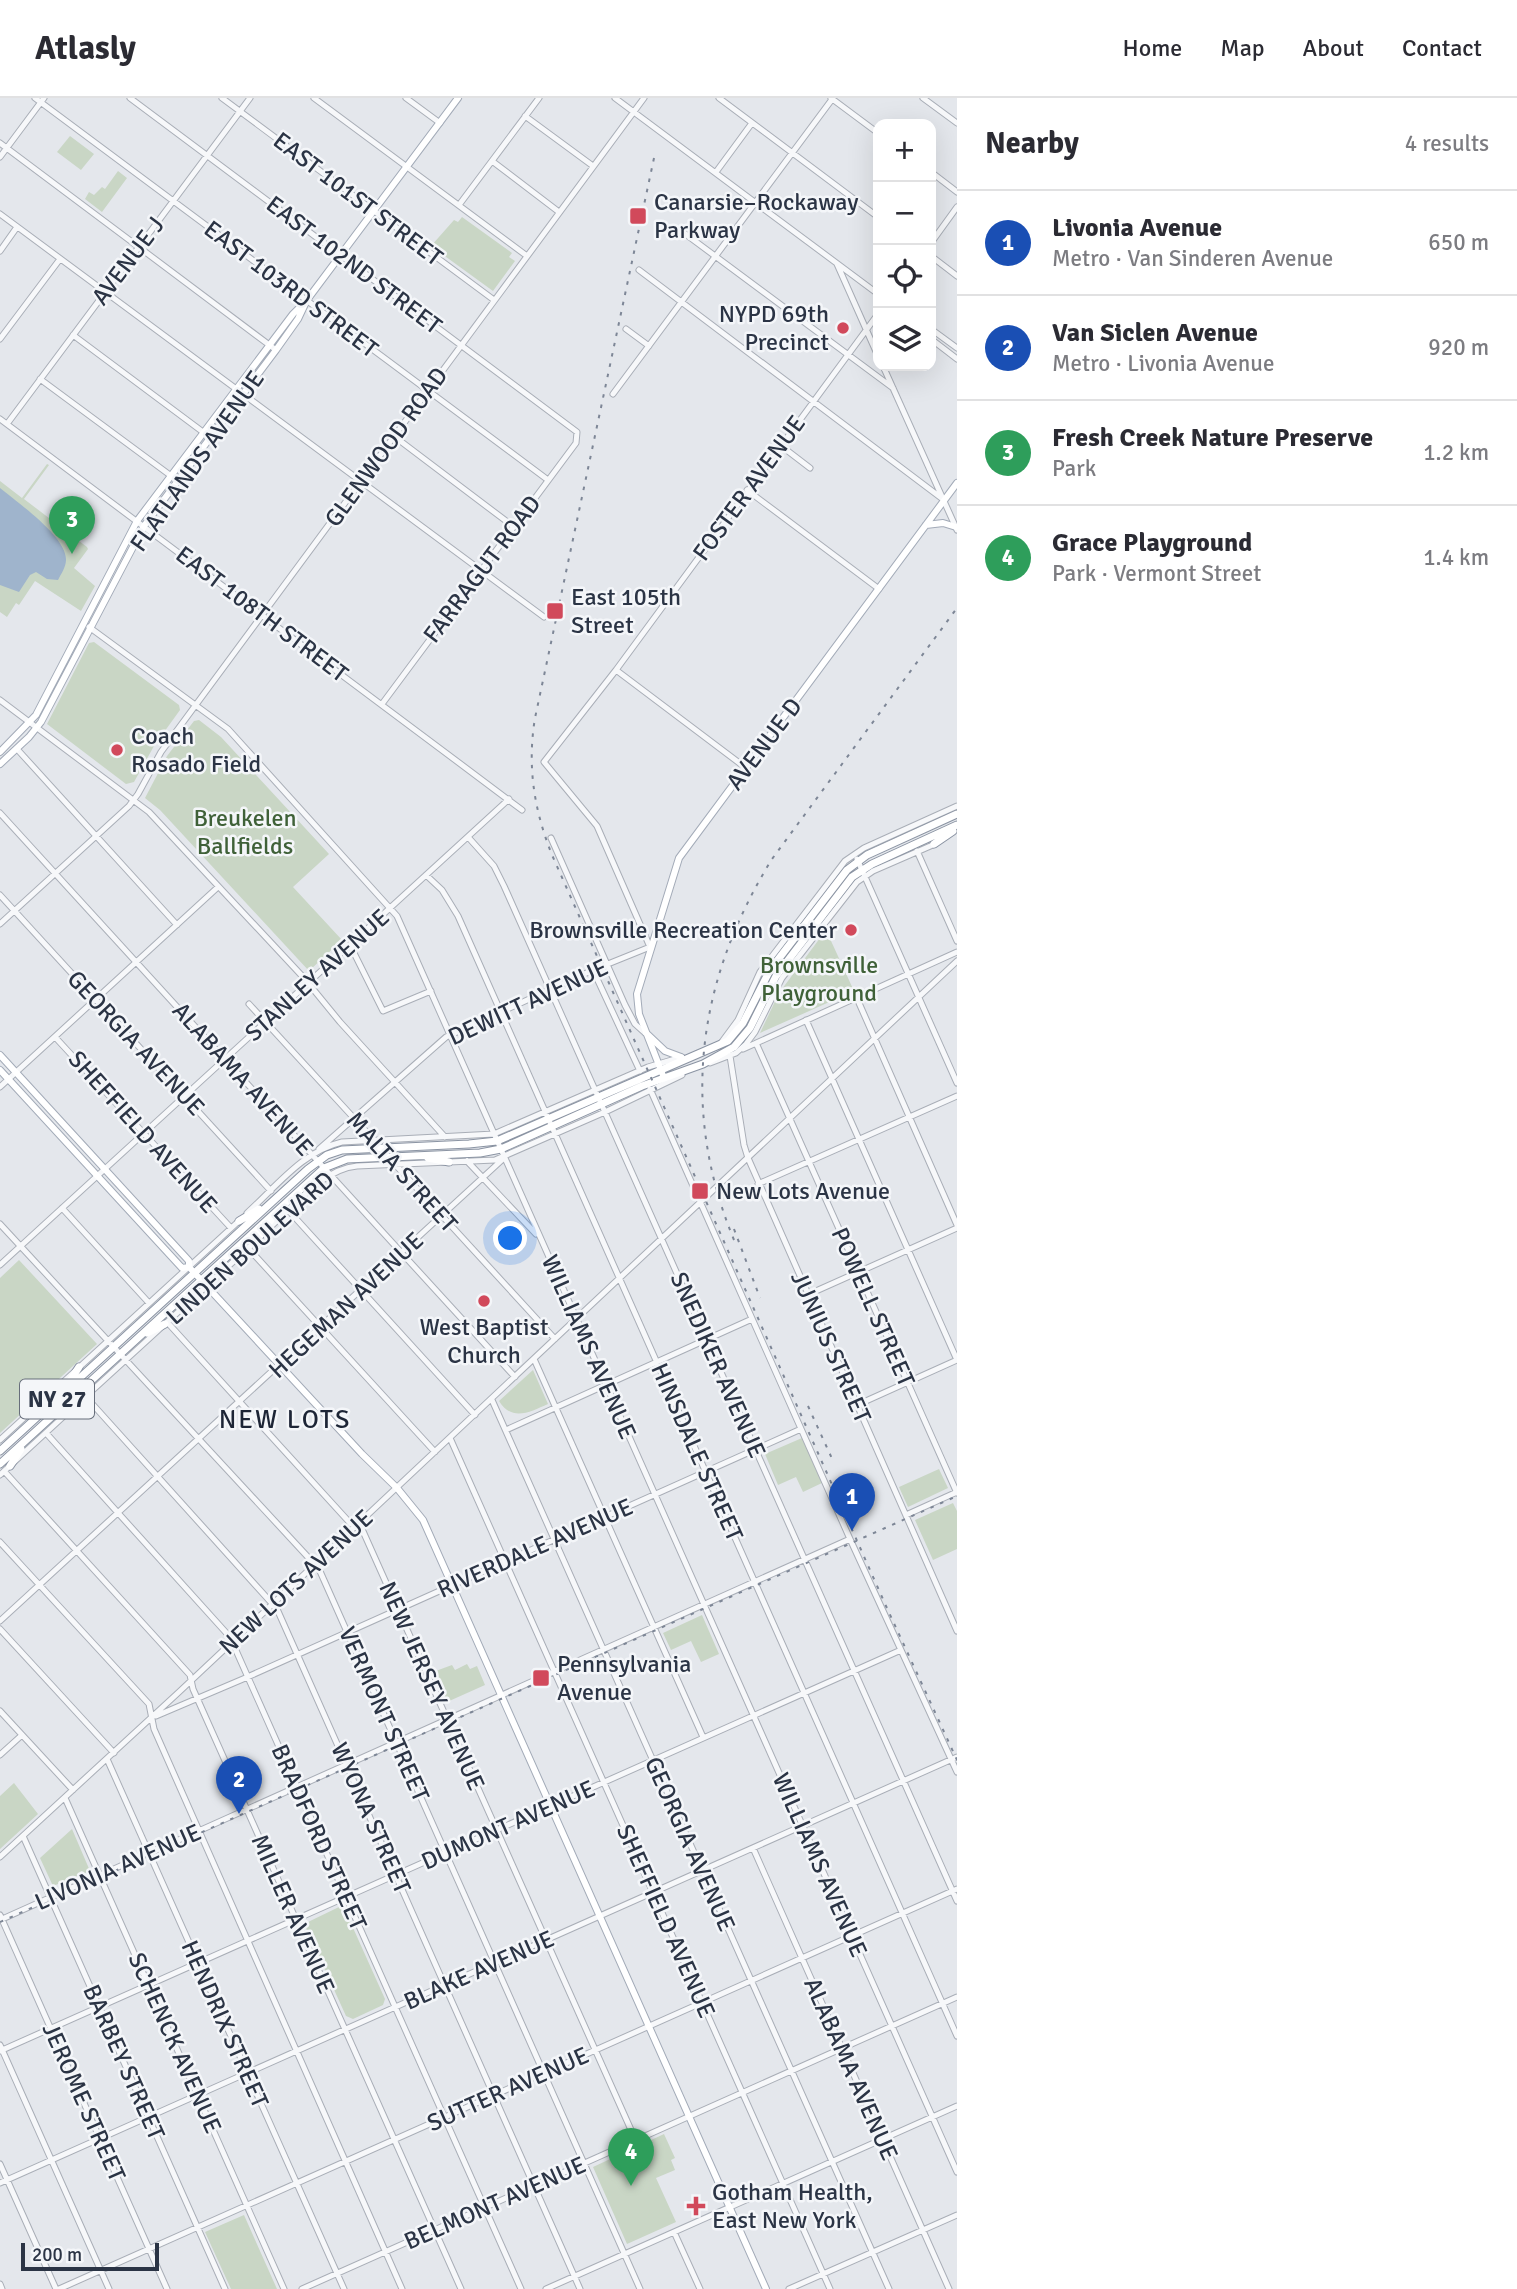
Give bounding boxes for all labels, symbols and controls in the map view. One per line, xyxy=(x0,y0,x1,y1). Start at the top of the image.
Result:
text: Atlasly xyxy=(35,28,136,69)
text: Home xyxy=(1122,33,1182,63)
text: Map xyxy=(1220,33,1265,63)
text: About xyxy=(1303,33,1364,63)
text: Contact xyxy=(1402,33,1482,63)
map controls xyxy=(873,119,936,371)
button: + xyxy=(873,119,936,182)
street label: EAST 101ST STREET xyxy=(267,125,449,273)
text: Nearby xyxy=(985,125,1079,162)
text: 4 results xyxy=(1405,129,1489,158)
button: − xyxy=(873,182,936,245)
place label: Canarsie–Rockaway Parkway xyxy=(654,187,858,245)
street label: EAST 102ND STREET xyxy=(260,189,448,341)
marker: Canarsie–Rockaway Parkway xyxy=(628,206,648,226)
street label: AVENUE J xyxy=(85,211,171,311)
text: Livonia Avenue xyxy=(1052,212,1222,244)
street label: EAST 103RD STREET xyxy=(198,214,384,364)
text: 1 xyxy=(1002,228,1014,257)
text: 650 m xyxy=(1428,228,1489,257)
text: Metro · Van Sinderen Avenue xyxy=(1052,244,1333,273)
button: locate xyxy=(873,245,936,308)
place label: NYPD 69th Precinct xyxy=(719,299,829,357)
button: layers xyxy=(873,308,936,371)
text: Van Siclen Avenue xyxy=(1052,317,1258,349)
marker: NYPD 69th Precinct xyxy=(835,320,851,336)
text: 2 xyxy=(1002,333,1014,362)
text: 920 m xyxy=(1428,333,1489,362)
text: Metro · Livonia Avenue xyxy=(1052,349,1274,378)
street label: GLENWOOD ROAD xyxy=(318,361,454,533)
street label: FLATLANDS AVENUE xyxy=(123,365,271,557)
street label: FOSTER AVENUE xyxy=(686,409,812,567)
text: Fresh Creek Nature Preserve xyxy=(1052,422,1373,454)
text: 3 xyxy=(1002,438,1014,467)
text: 1.2 km xyxy=(1423,438,1489,467)
text: Park xyxy=(1052,454,1096,483)
street label: FARRAGUT ROAD xyxy=(417,489,547,649)
pin: 3 xyxy=(49,496,95,554)
text: Grace Playground xyxy=(1052,527,1252,559)
street label: EAST 108TH STREET xyxy=(170,539,354,689)
text: 4 xyxy=(1002,543,1014,572)
text: 1.4 km xyxy=(1423,543,1489,572)
text: Park · Vermont Street xyxy=(1052,559,1261,588)
place label: East 105th Street xyxy=(571,582,681,640)
marker: East 105th Street xyxy=(545,601,565,621)
street label: AVENUE D xyxy=(720,692,808,796)
place label: Coach Rosado Field xyxy=(131,721,261,779)
marker: Coach Rosado Field xyxy=(109,742,125,758)
park label: Breukelen Ballfields xyxy=(193,803,297,861)
street label: STANLEY AVENUE xyxy=(239,902,395,1048)
place label: Brownsville Recreation Center xyxy=(529,915,837,945)
marker: Brownsville Recreation Center xyxy=(843,922,859,938)
park label: Brownsville Playground xyxy=(760,950,878,1008)
street label: DEWITT AVENUE xyxy=(443,952,613,1052)
street label: GEORGIA AVENUE xyxy=(61,964,211,1122)
street label: ALABAMA AVENUE xyxy=(166,996,320,1162)
street label: SHEFFIELD AVENUE xyxy=(62,1044,224,1220)
street label: MALTA STREET xyxy=(340,1105,464,1239)
street label: LINDEN BOULEVARD xyxy=(160,1165,340,1331)
place label: New Lots Avenue xyxy=(716,1176,890,1206)
marker: New Lots Avenue xyxy=(690,1181,710,1201)
your location xyxy=(493,1221,527,1255)
street label: POWELL STREET xyxy=(825,1223,922,1391)
street label: HEGEMAN AVENUE xyxy=(262,1225,430,1385)
street label: WILLIAMS AVENUE xyxy=(535,1250,643,1444)
street label: SNEDIKER AVENUE xyxy=(664,1267,772,1463)
street label: JUNIUS STREET xyxy=(784,1267,878,1428)
marker: West Baptist Church xyxy=(476,1293,492,1309)
place label: West Baptist Church xyxy=(419,1312,549,1370)
street label: HINSDALE STREET xyxy=(644,1358,750,1546)
road number: NY 27 xyxy=(20,1380,94,1418)
district label: NEW LOTS xyxy=(219,1404,351,1436)
pin: 1 xyxy=(829,1473,875,1531)
street label: RIVERDALE AVENUE xyxy=(432,1491,638,1605)
street label: NEW LOTS AVENUE xyxy=(213,1503,379,1661)
street label: NEW JERSEY AVENUE xyxy=(372,1577,492,1795)
street label: VERMONT STREET xyxy=(332,1622,436,1806)
place label: Pennsylvania Avenue xyxy=(557,1649,692,1707)
marker: Pennsylvania Avenue xyxy=(531,1668,551,1688)
street label: WYONA STREET xyxy=(324,1738,418,1898)
street label: BRADFORD STREET xyxy=(265,1739,374,1935)
street label: GEORGIA AVENUE xyxy=(638,1752,742,1936)
pin: 2 xyxy=(216,1756,262,1814)
street label: WILLIAMS AVENUE xyxy=(766,1768,874,1962)
street label: DUMONT AVENUE xyxy=(417,1773,599,1877)
street label: LIVONIA AVENUE xyxy=(30,1817,206,1917)
street label: SHEFFIELD AVENUE xyxy=(610,1820,722,2022)
street label: MILLER AVENUE xyxy=(245,1830,341,1998)
street label: BLAKE AVENUE xyxy=(399,1923,559,2017)
street label: HENDRIX STREET xyxy=(175,1936,275,2113)
street label: SCHENCK AVENUE xyxy=(122,1948,228,2138)
street label: ALABAMA AVENUE xyxy=(797,1973,905,2165)
street label: BARBEY STREET xyxy=(76,1980,172,2145)
street label: JEROME STREET xyxy=(36,2018,132,2186)
street label: SUTTER AVENUE xyxy=(423,2040,593,2138)
pin: 4 xyxy=(608,2128,654,2186)
street label: BELMONT AVENUE xyxy=(399,2149,591,2257)
place label: Gotham Health, East New York xyxy=(712,2177,873,2235)
marker: Gotham Health, East New York xyxy=(686,2196,706,2216)
scale bar xyxy=(21,2240,159,2272)
text: 200 m xyxy=(32,2243,82,2267)

